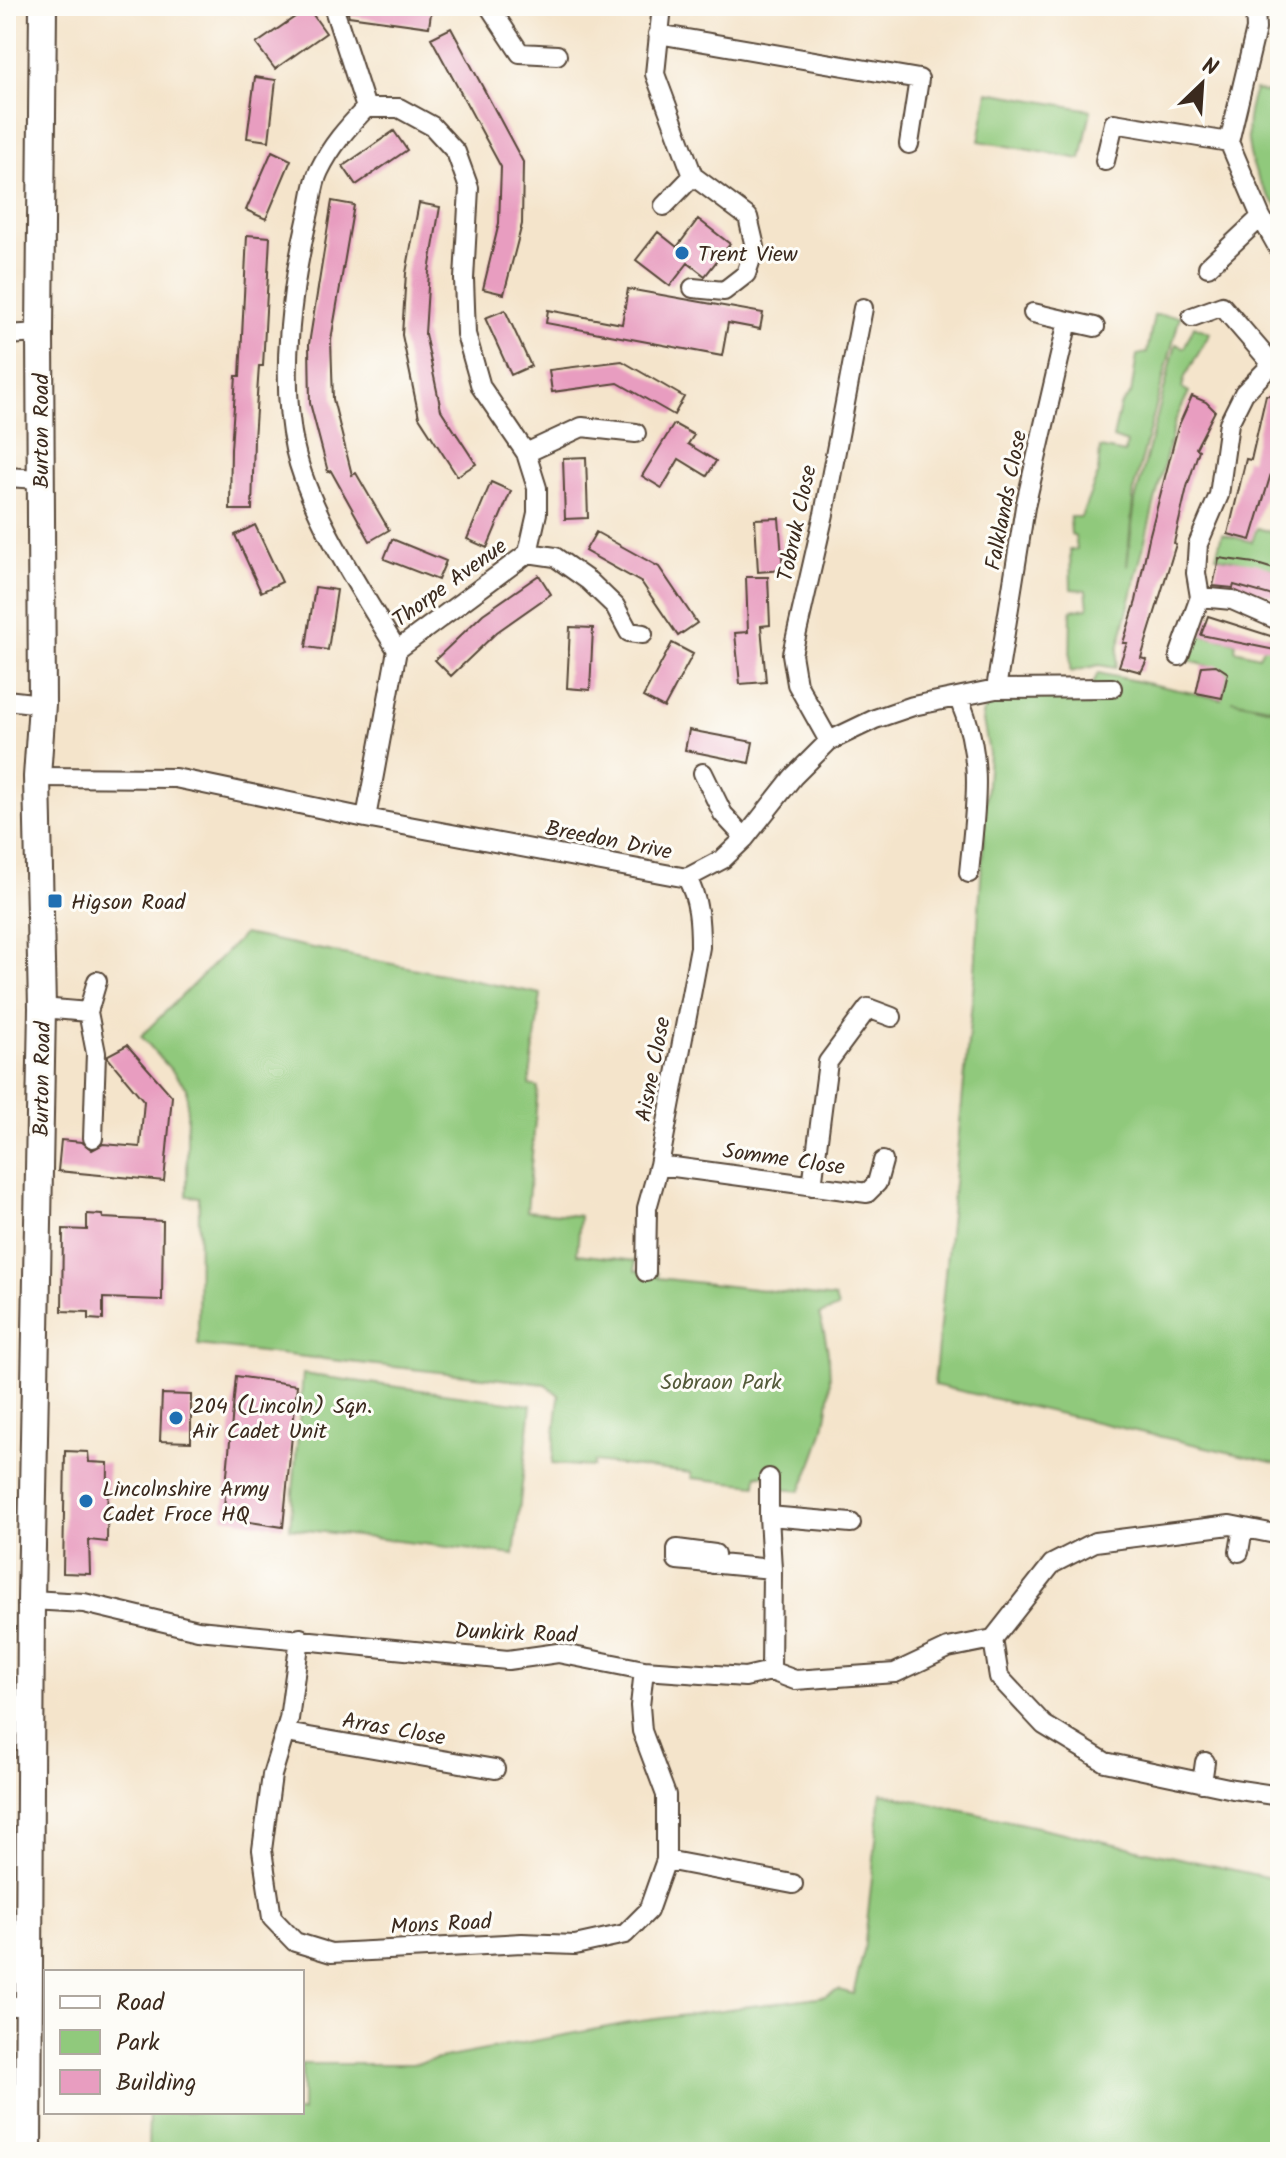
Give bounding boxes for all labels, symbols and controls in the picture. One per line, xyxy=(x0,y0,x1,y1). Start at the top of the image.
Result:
north arrow xyxy=(1162,44,1242,124)
text: N xyxy=(1196,49,1223,87)
place label: Trent View xyxy=(698,238,798,273)
marker: Trent View xyxy=(673,244,691,262)
street label: Burton Road xyxy=(25,372,60,489)
street label: Falklands Close xyxy=(977,427,1038,573)
street label: Tobruk Close xyxy=(769,462,828,585)
street label: Thorpe Avenue xyxy=(386,530,515,638)
street label: Breedon Drive xyxy=(542,812,675,871)
place label: Higson Road xyxy=(71,886,186,921)
marker: Higson Road xyxy=(46,892,64,910)
street label: Aisne Close xyxy=(627,1014,682,1125)
street label: Burton Road xyxy=(25,1020,62,1137)
street label: Somme Close xyxy=(720,1135,847,1186)
park label: Sobraon Park xyxy=(660,1366,782,1401)
place label: 204 (Lincoln) Sqn. Air Cadet Unit xyxy=(192,1390,372,1450)
marker: 204 (Lincoln) Sqn. Air Cadet Unit xyxy=(167,1409,185,1427)
place label: Lincolnshire Army Cadet Froce HQ xyxy=(102,1473,269,1533)
marker: Lincolnshire Army Cadet Froce HQ xyxy=(77,1492,95,1510)
street label: Dunkirk Road xyxy=(454,1615,579,1654)
street label: Arras Close xyxy=(339,1704,448,1757)
street label: Mons Road xyxy=(390,1905,494,1946)
legend xyxy=(44,1970,304,2114)
text: Road xyxy=(116,1984,165,2023)
text: Park xyxy=(116,2024,160,2063)
text: Building xyxy=(116,2064,196,2103)

